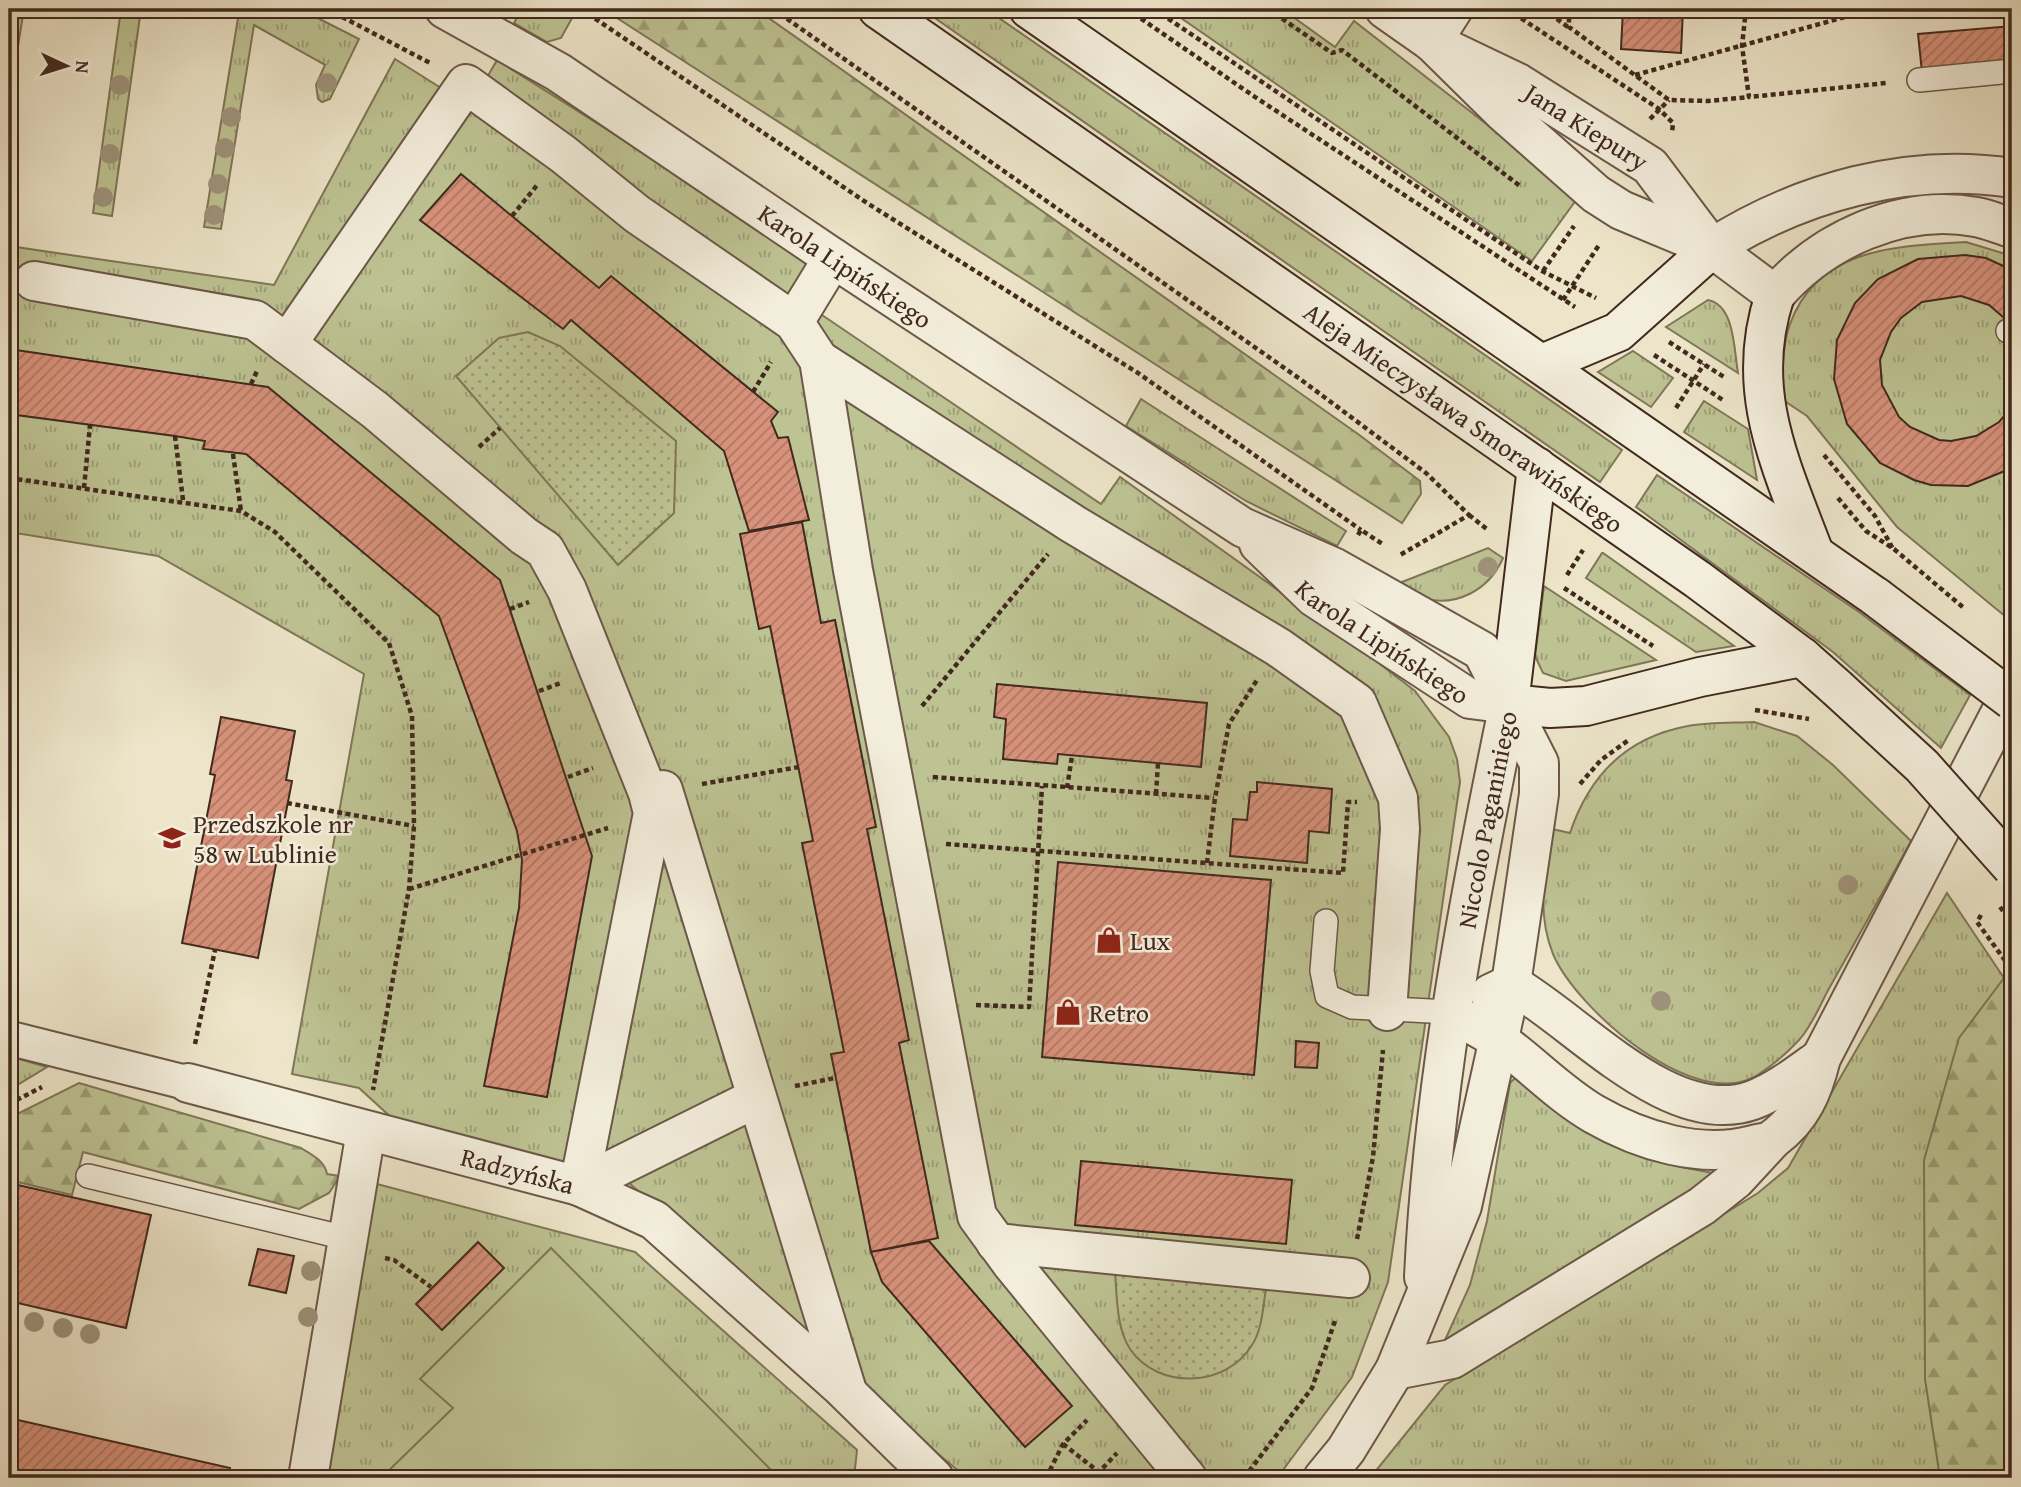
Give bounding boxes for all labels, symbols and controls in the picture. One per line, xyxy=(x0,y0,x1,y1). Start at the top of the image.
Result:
north arrow xyxy=(32,32,102,102)
text: N xyxy=(69,60,97,75)
street label: Jana Kiepury xyxy=(1515,71,1656,180)
street label: Karola Lipińskiego xyxy=(751,194,940,338)
street label: Aleja Mieczysława Smorawińskiego xyxy=(1296,292,1632,542)
street label: Karola Lipińskiego xyxy=(1287,570,1477,713)
street label: Niccolo Paganiniego xyxy=(1446,707,1527,931)
place label: Przedszkole nr 58 w Lublinie xyxy=(193,804,354,873)
school or university icon: Przedszkole nr 58 w Lublinie xyxy=(157,823,187,853)
place label: Lux xyxy=(1130,921,1171,960)
shop icon: Lux xyxy=(1094,925,1124,955)
place label: Retro xyxy=(1089,993,1149,1032)
shop icon: Retro xyxy=(1053,997,1083,1027)
street label: Radzyńska xyxy=(457,1136,579,1204)

